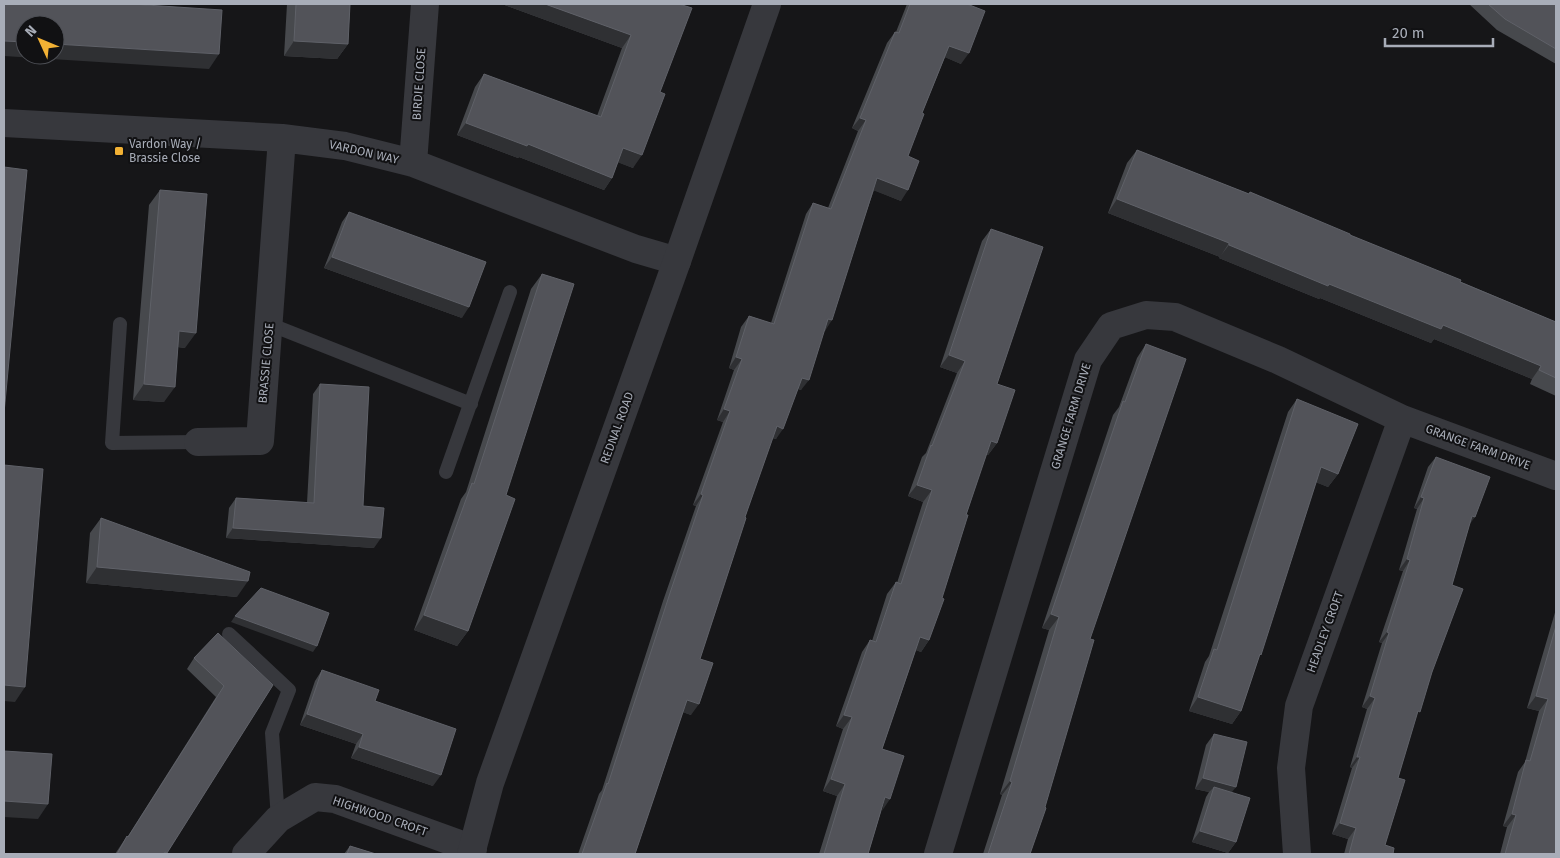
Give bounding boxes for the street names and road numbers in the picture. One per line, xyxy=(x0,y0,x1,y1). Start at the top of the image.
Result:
street label: BIRDIE CLOSE xyxy=(409,47,429,121)
street label: VARDON WAY xyxy=(328,137,400,167)
street label: BRASSIE CLOSE xyxy=(255,322,277,404)
street label: GRANGE FARM DRIVE xyxy=(1048,361,1094,471)
street label: REDNAL ROAD xyxy=(597,390,637,466)
street label: GRANGE FARM DRIVE xyxy=(1424,421,1532,473)
street label: HEADLEY CROFT xyxy=(1304,589,1346,675)
street label: HIGHWOOD CROFT xyxy=(331,793,430,839)

